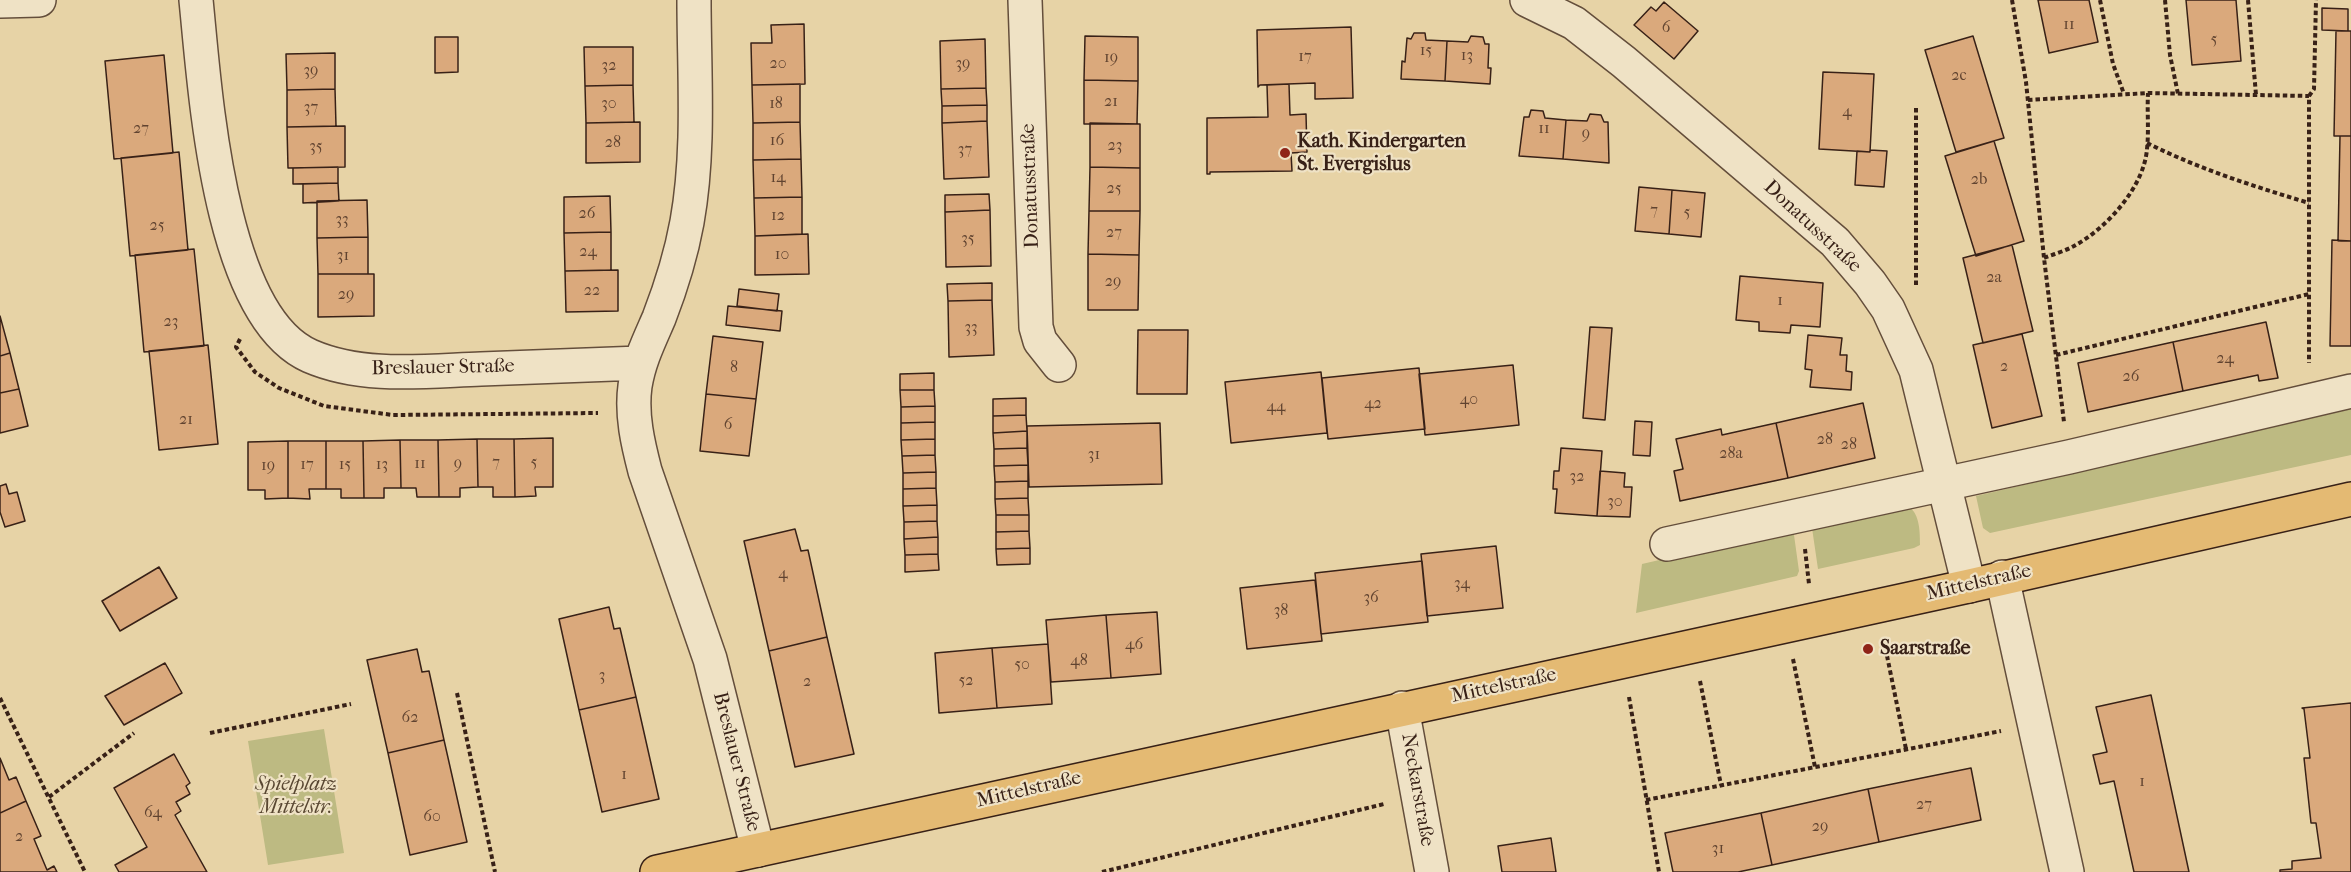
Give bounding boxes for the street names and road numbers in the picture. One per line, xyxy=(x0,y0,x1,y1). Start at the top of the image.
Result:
street label: Donatusstraße xyxy=(1017,123,1045,249)
street label: Donatusstraße xyxy=(1758,176,1866,278)
street label: Breslauer Straße xyxy=(371,355,515,381)
street label: Mittelstraße xyxy=(1924,559,2034,607)
street label: Mittelstraße xyxy=(1449,663,1559,709)
street label: Breslauer Straße xyxy=(707,690,765,834)
street label: Neckarstraße xyxy=(1395,731,1439,849)
street label: Mittelstraße xyxy=(974,766,1084,814)

